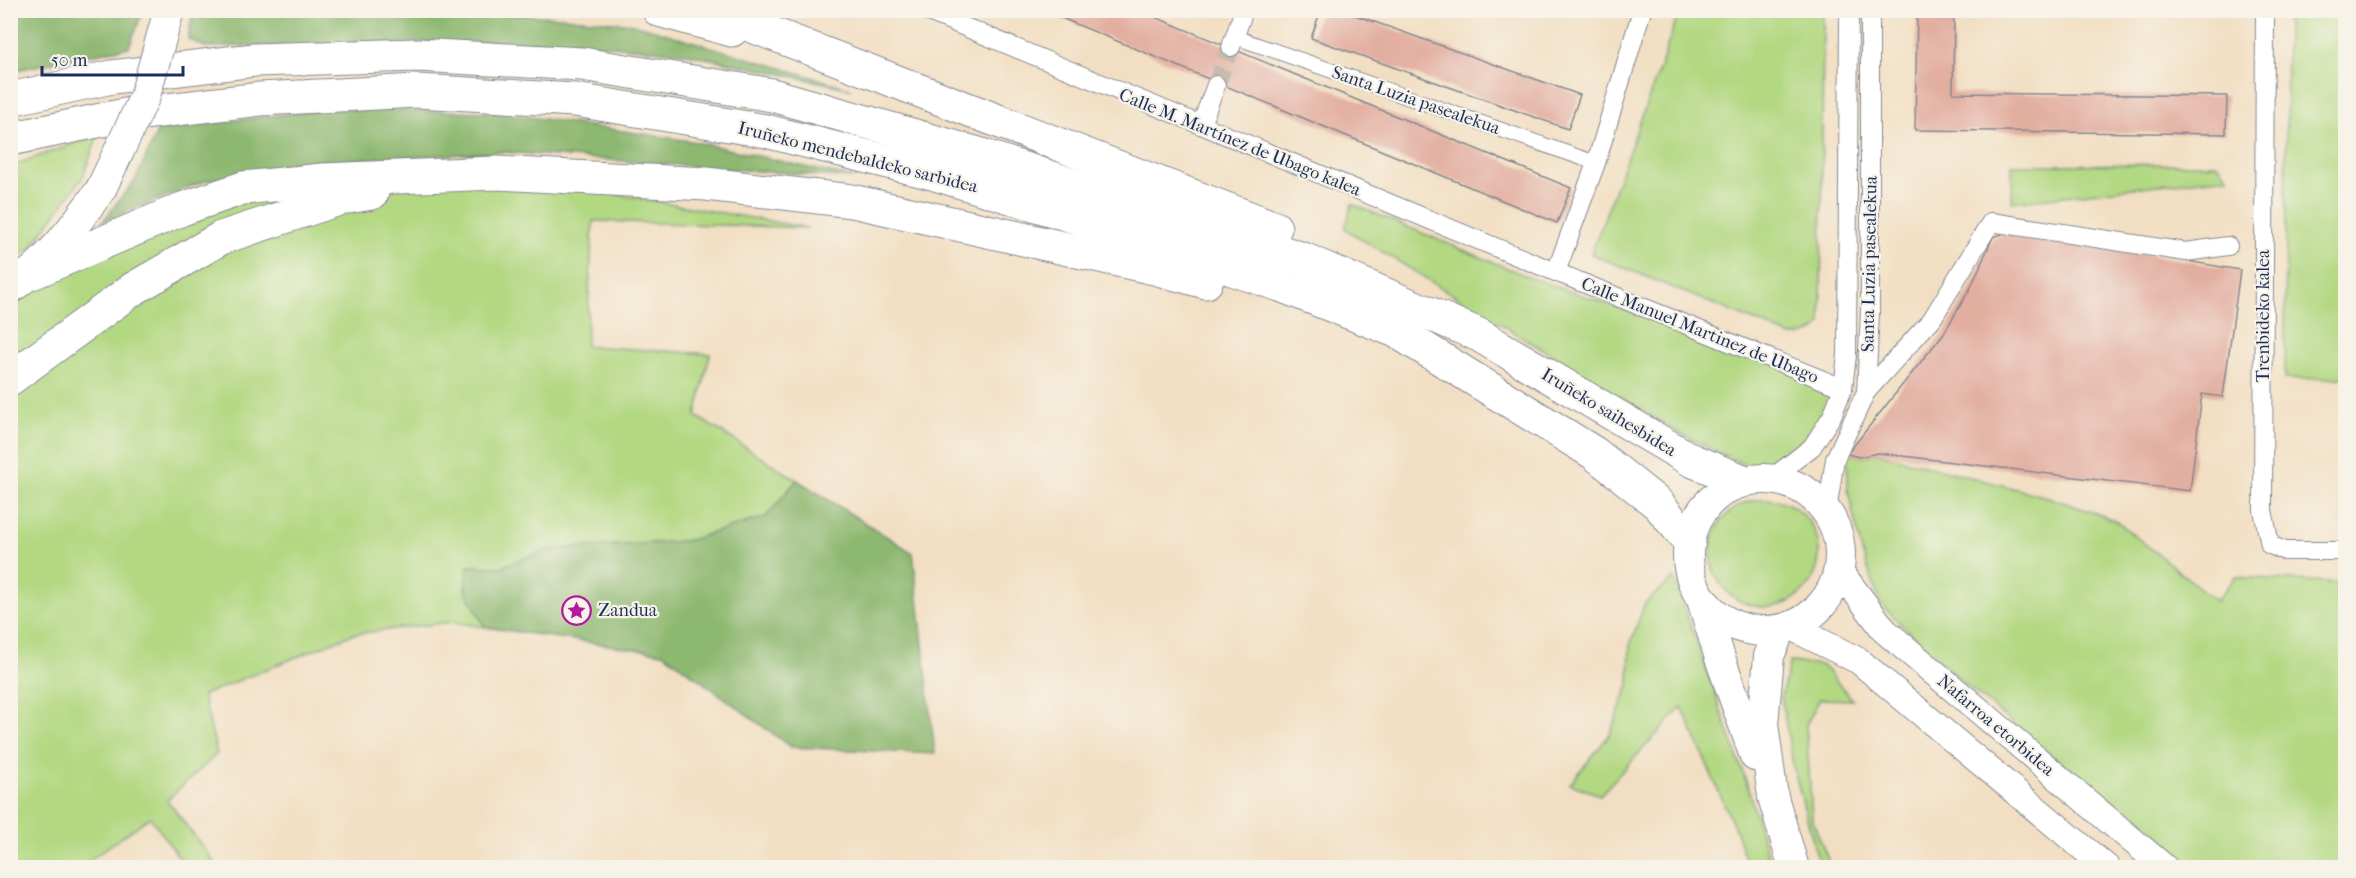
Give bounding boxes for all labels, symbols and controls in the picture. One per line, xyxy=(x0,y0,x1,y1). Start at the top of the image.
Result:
scale bar xyxy=(42,39,183,77)
text: 50 m xyxy=(51,50,88,71)
street label: Santa Luzia pasealekua xyxy=(1329,62,1503,139)
street label: Calle M. Martínez de Ubago kalea xyxy=(1116,84,1364,201)
street label: Iruñeko mendebaldeko sarbidea xyxy=(736,117,981,198)
street label: Santa Luzia pasealekua xyxy=(1857,175,1882,352)
street label: Trenbideko kalea xyxy=(2253,249,2274,382)
street label: Calle Manuel Martinez de Ubago xyxy=(1578,273,1822,388)
street label: Iruñeko saihesbidea xyxy=(1538,364,1681,461)
place icon: Zandua xyxy=(561,594,593,626)
place label: Zandua xyxy=(598,600,658,621)
street label: Nafarroa etorbidea xyxy=(1933,670,2059,781)

